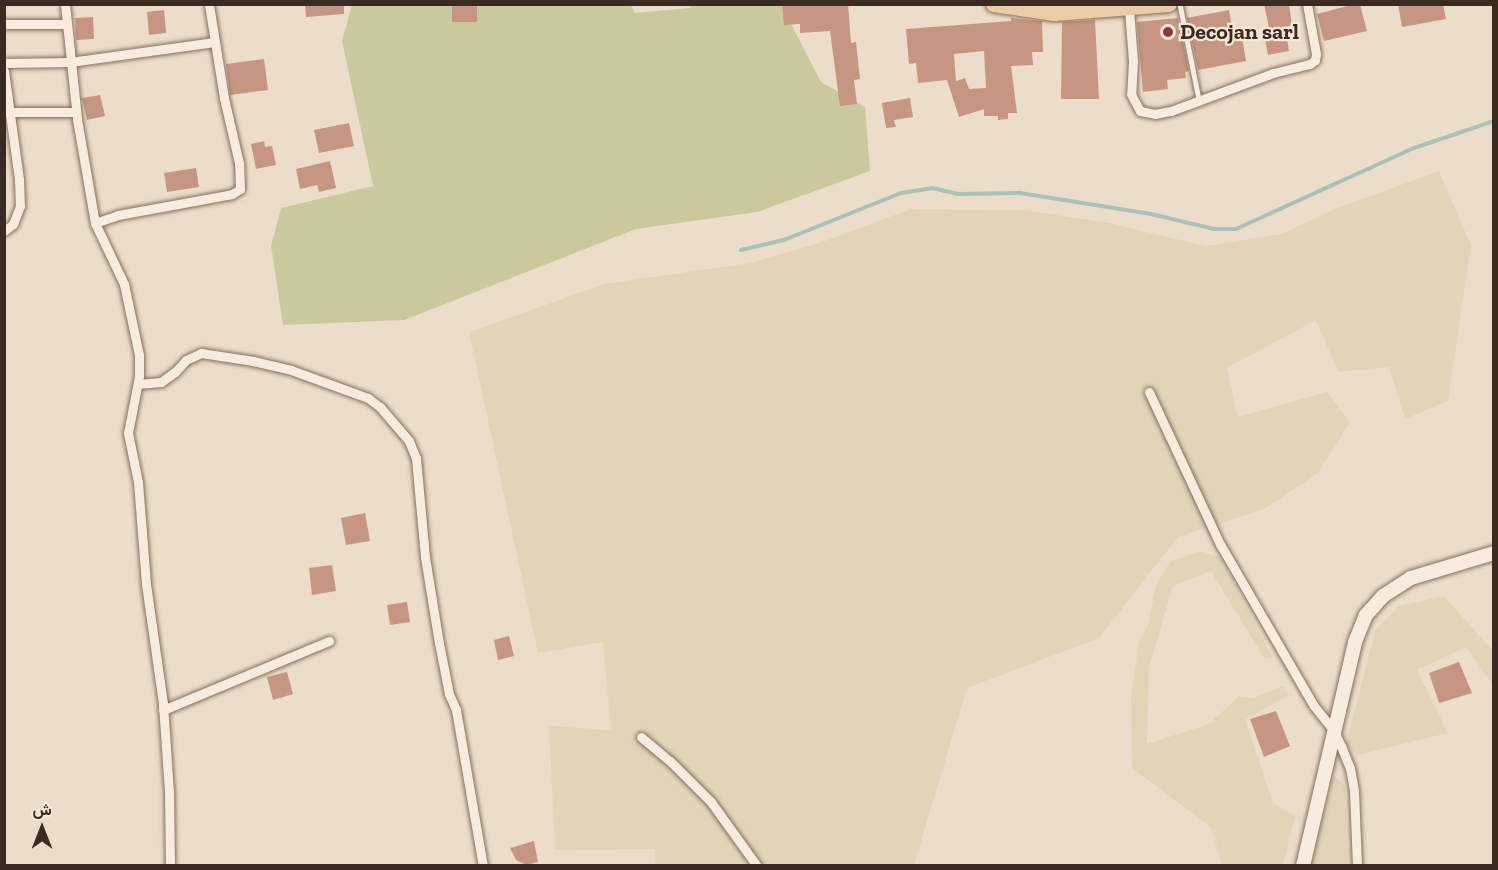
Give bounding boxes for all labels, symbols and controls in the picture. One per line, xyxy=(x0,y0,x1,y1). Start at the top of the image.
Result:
place label: Decojan sarl xyxy=(1180,19,1299,45)
marker: Decojan sarl xyxy=(1161,25,1175,39)
north arrow xyxy=(12,798,72,858)
text: ش xyxy=(32,800,52,819)

